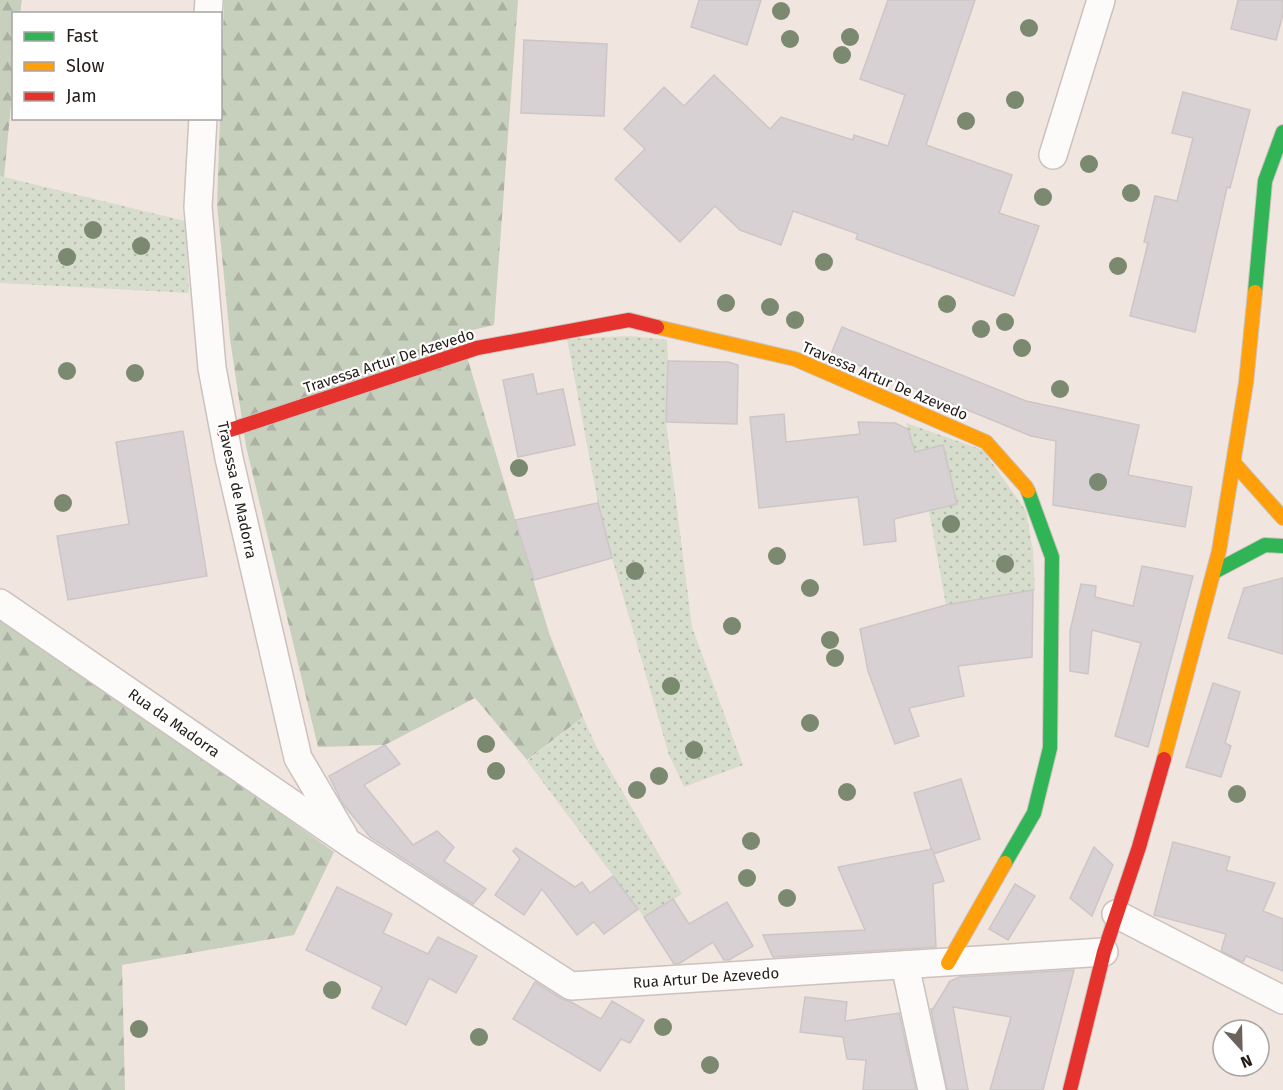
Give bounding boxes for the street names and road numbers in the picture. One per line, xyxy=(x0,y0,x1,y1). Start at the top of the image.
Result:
street label: Travessa Artur De Azevedo xyxy=(301,325,477,397)
street label: Travessa Artur De Azevedo xyxy=(799,338,971,424)
street label: Travessa de Madorra xyxy=(214,420,260,560)
street label: Rua da Madorra xyxy=(125,685,223,761)
street label: Rua Artur De Azevedo xyxy=(632,964,780,992)

